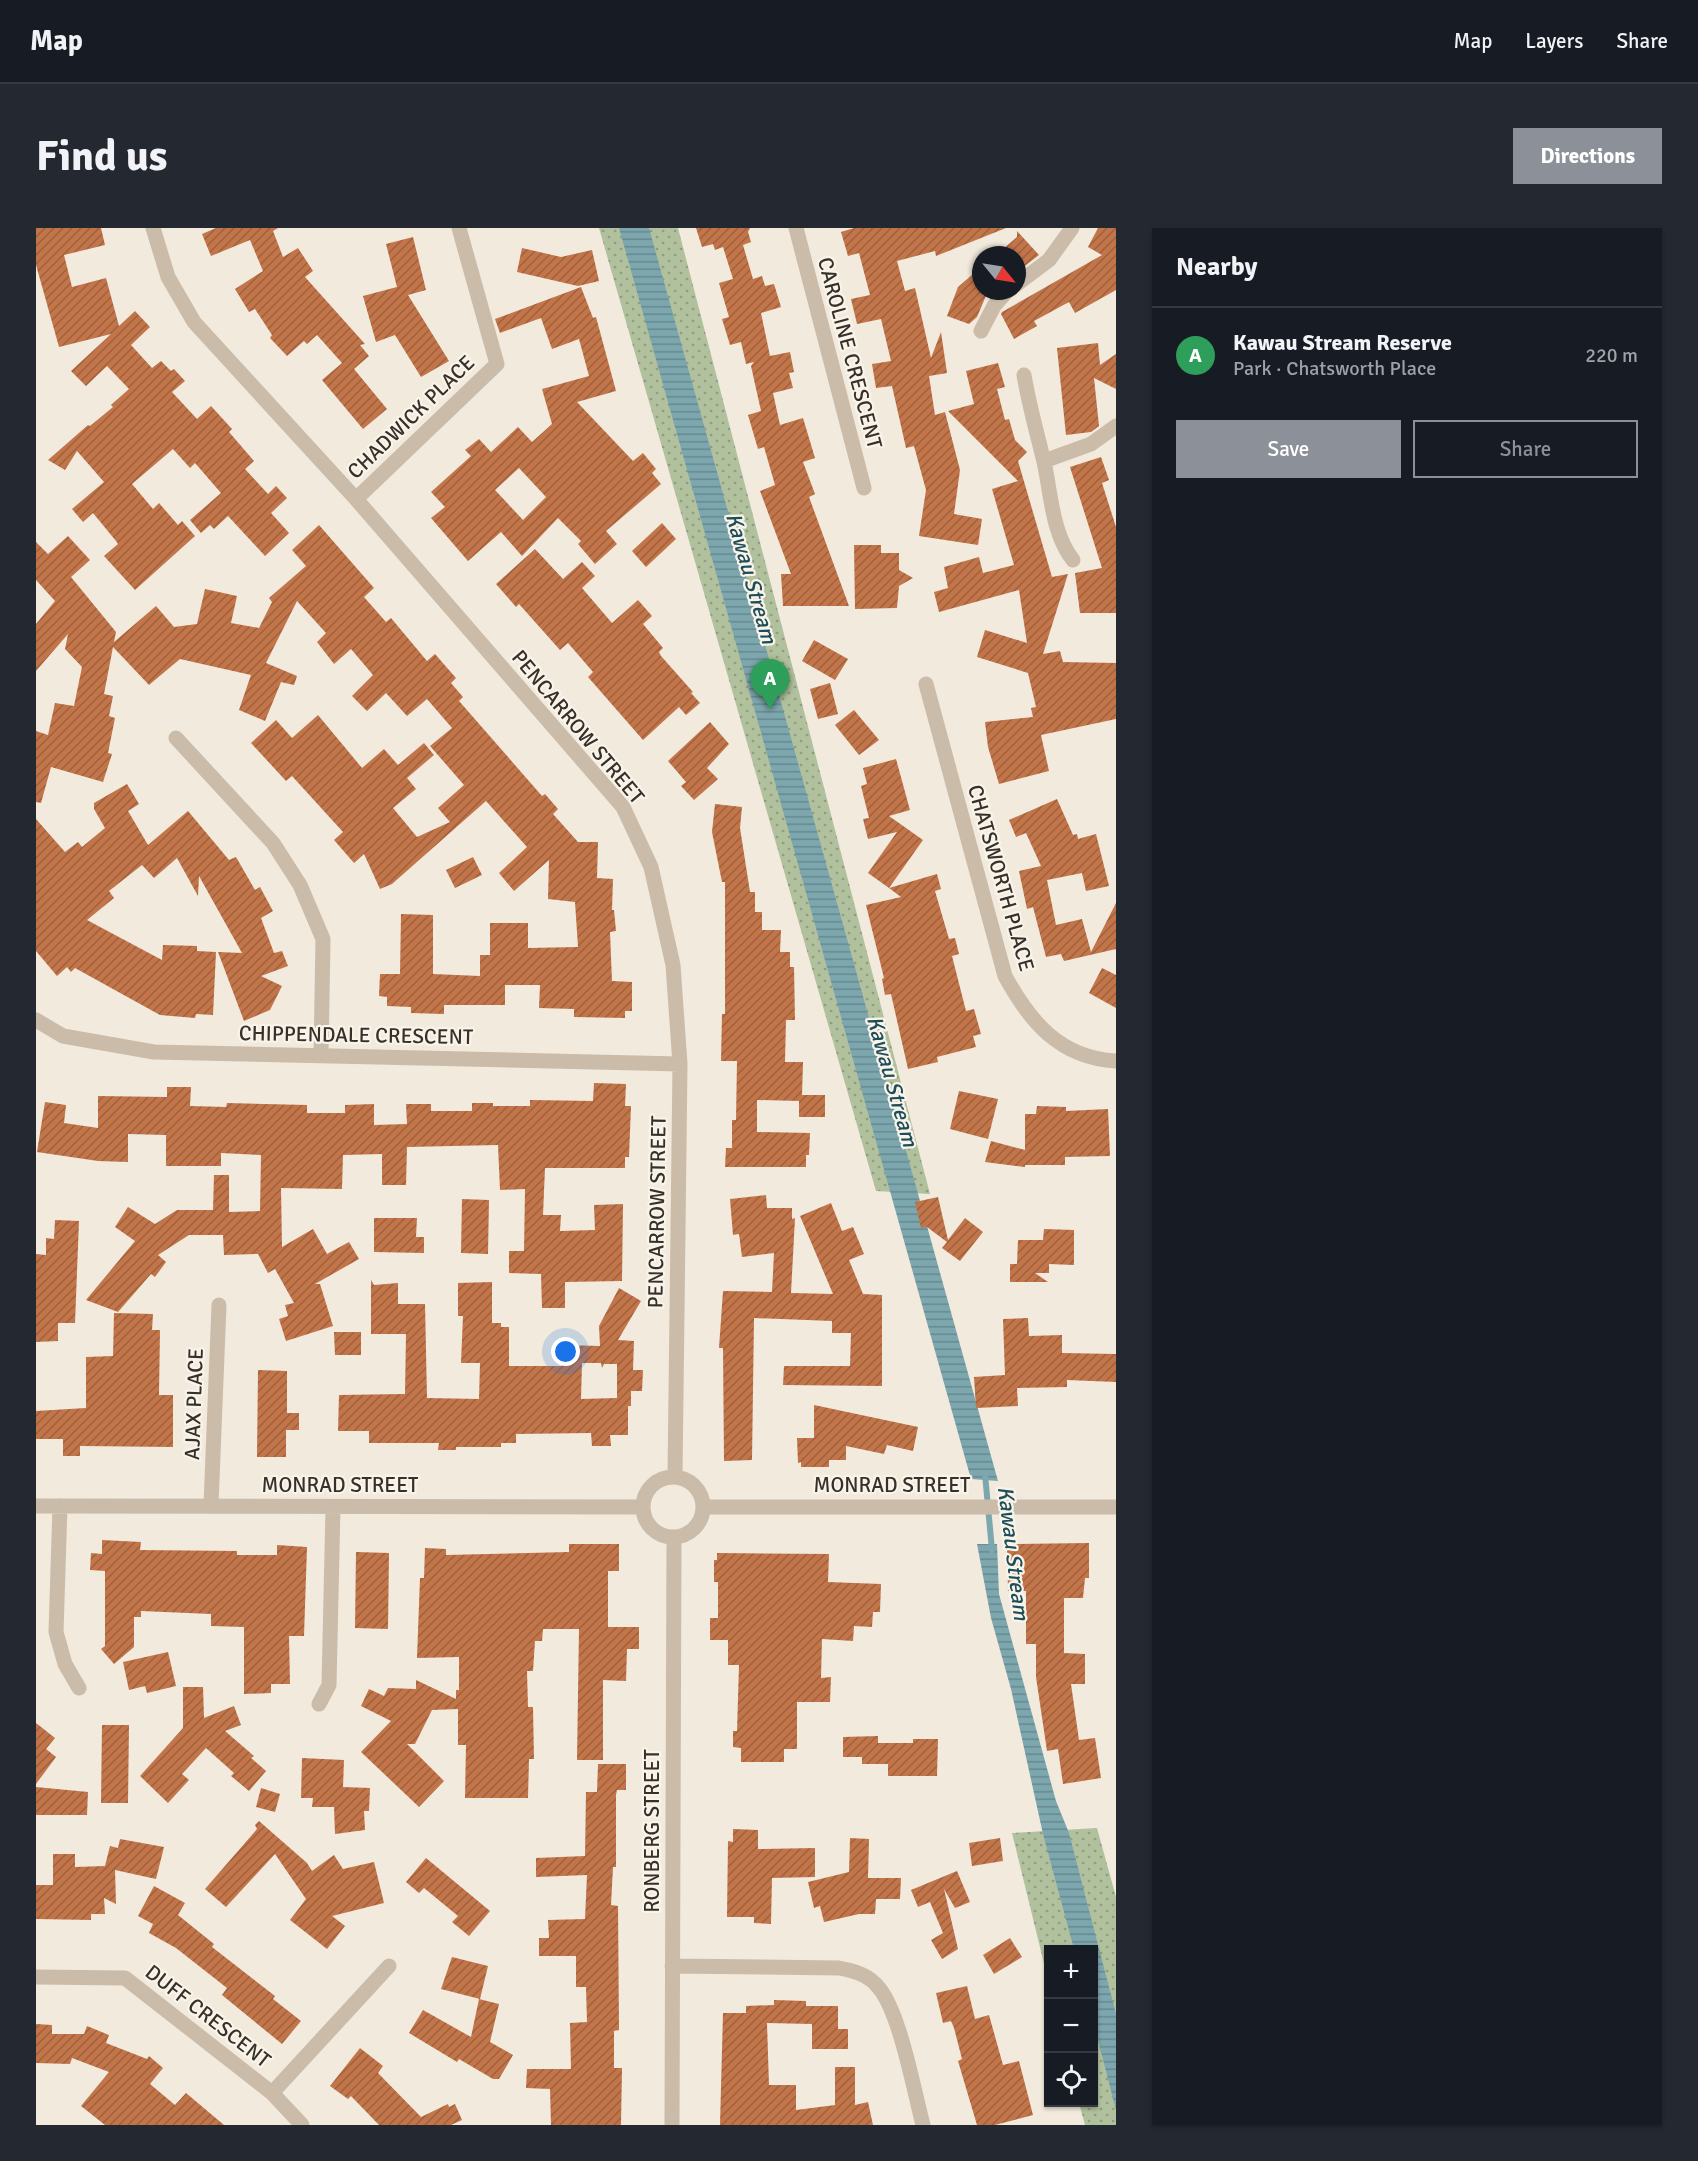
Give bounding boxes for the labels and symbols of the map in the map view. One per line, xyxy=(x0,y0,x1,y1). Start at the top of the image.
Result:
north arrow xyxy=(972,246,1026,300)
street label: CAROLINE CRESCENT xyxy=(812,254,888,452)
street label: CHADWICK PLACE xyxy=(342,350,480,484)
water label: Kawau Stream xyxy=(720,510,784,648)
street label: PENCARROW STREET xyxy=(506,645,650,810)
pin: A xyxy=(750,660,790,709)
street label: CHATSWORTH PLACE xyxy=(962,782,1040,974)
water label: Kawau Stream xyxy=(861,1013,925,1151)
street label: CHIPPENDALE CRESCENT xyxy=(239,1020,474,1050)
street label: PENCARROW STREET xyxy=(642,1115,672,1309)
your location xyxy=(551,1337,580,1366)
street label: AJAX PLACE xyxy=(179,1348,209,1460)
street label: MONRAD STREET xyxy=(262,1472,419,1498)
street label: MONRAD STREET xyxy=(814,1472,971,1498)
water label: Kawau Stream xyxy=(992,1484,1035,1623)
street label: RONBERG STREET xyxy=(639,1749,665,1913)
street label: DUFF CRESCENT xyxy=(140,1959,276,2073)

